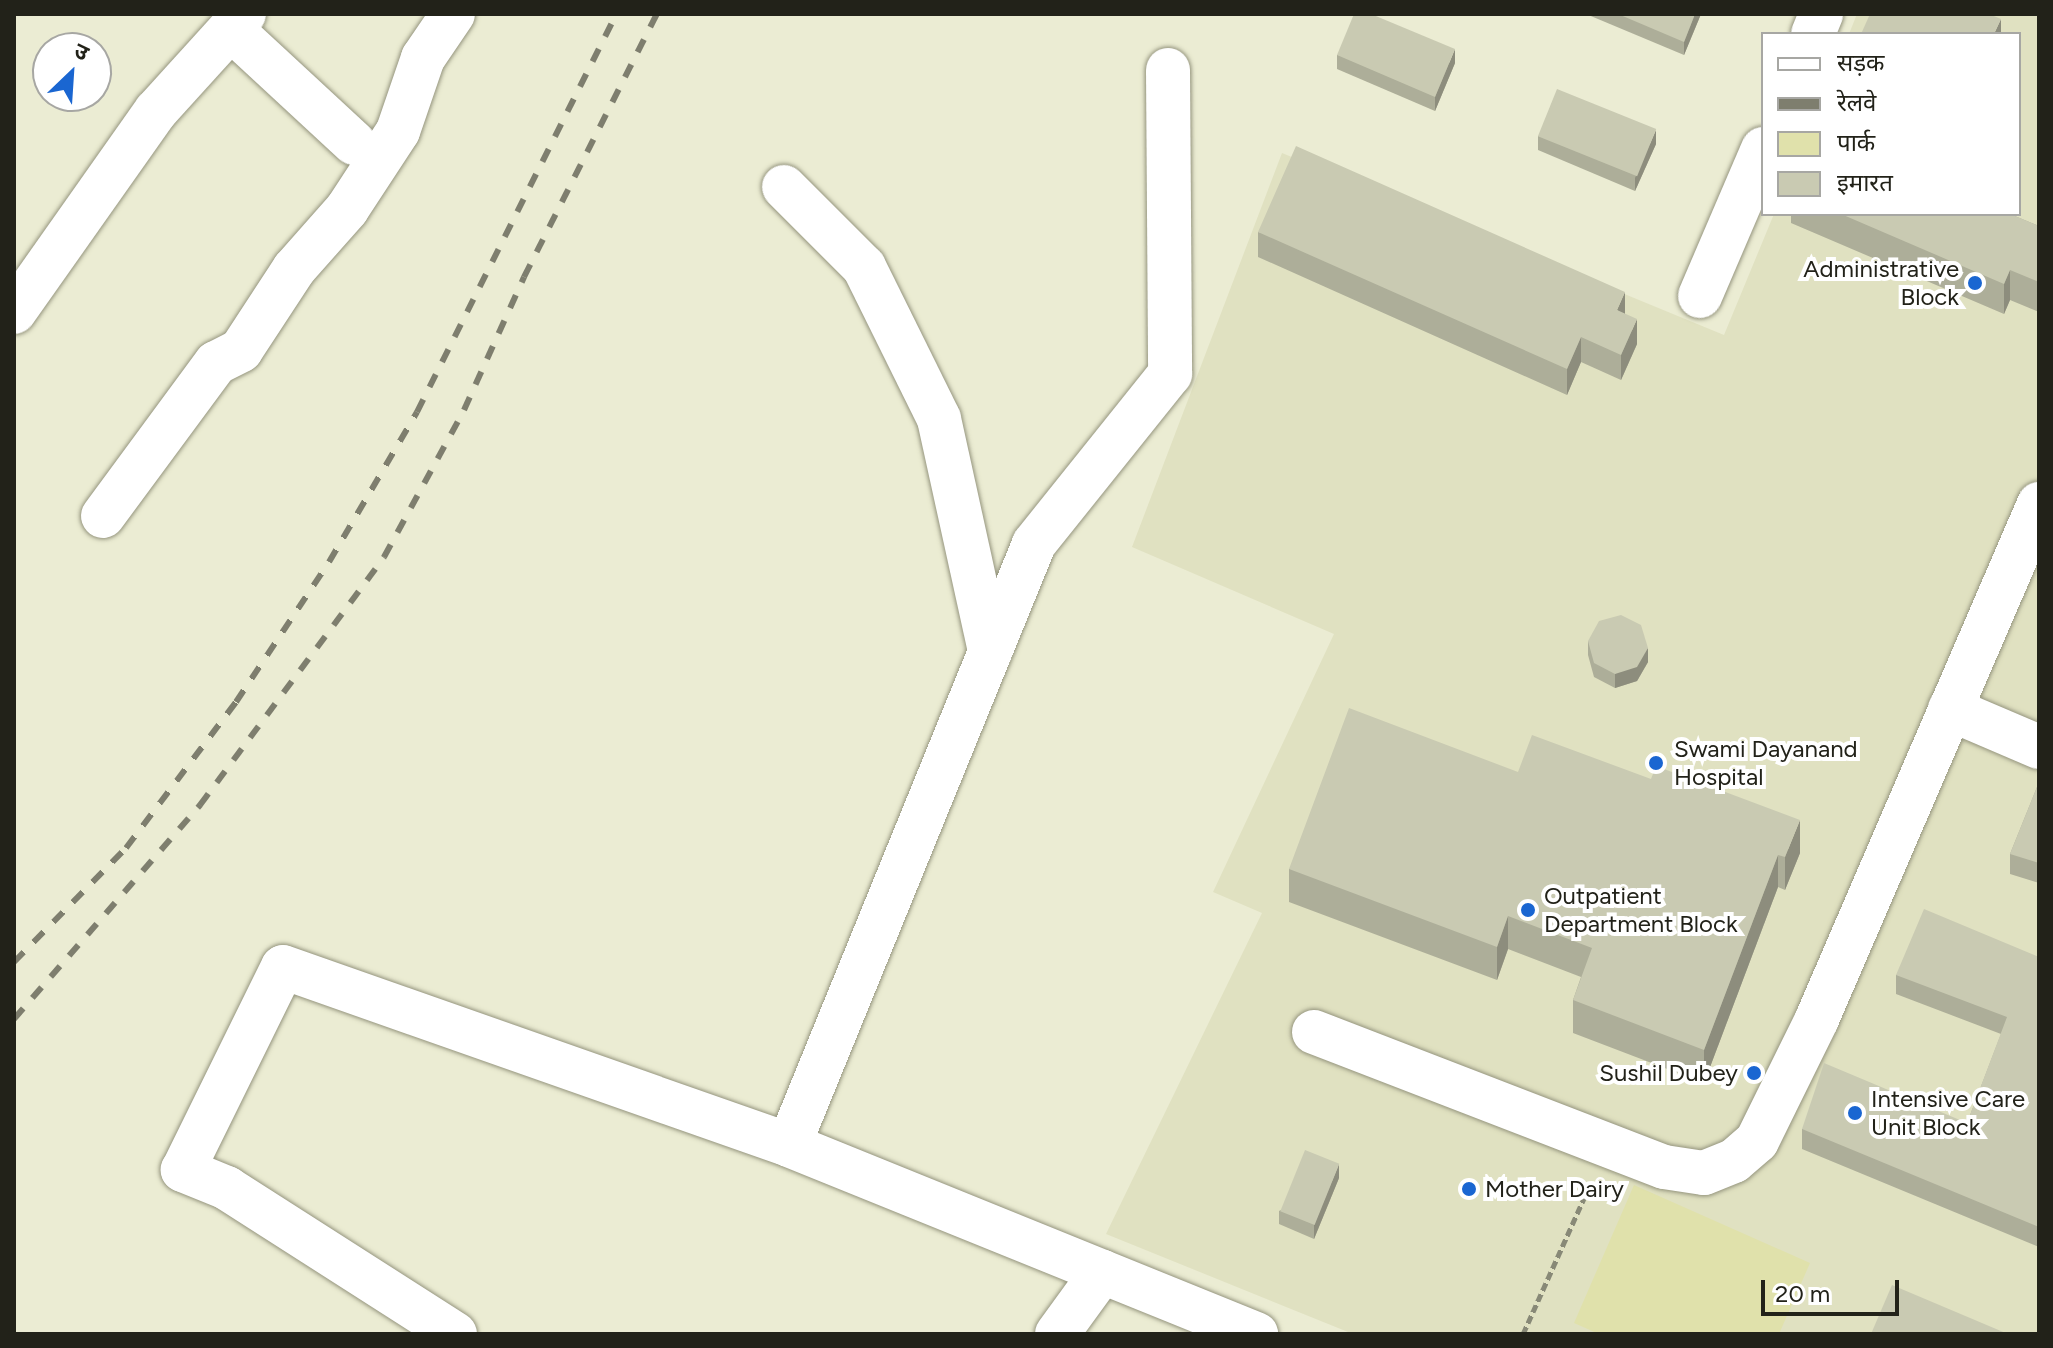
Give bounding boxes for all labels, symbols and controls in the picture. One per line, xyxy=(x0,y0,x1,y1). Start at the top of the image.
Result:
north arrow xyxy=(32,32,112,112)
legend xyxy=(1761,32,2021,216)
text: उ xyxy=(70,37,93,67)
text: सड़क xyxy=(1837,48,1885,77)
text: रेलवे xyxy=(1837,88,1876,117)
text: पार्क xyxy=(1837,128,1875,157)
text: इमारत xyxy=(1837,168,1893,197)
place label: Administrative Block xyxy=(1803,255,1959,311)
marker: Administrative Block xyxy=(1966,274,1984,292)
place label: Swami Dayanand Hospital xyxy=(1674,735,1858,791)
marker: Swami Dayanand Hospital xyxy=(1645,752,1667,774)
place label: Outpatient Department Block xyxy=(1544,882,1738,938)
marker: Outpatient Department Block xyxy=(1519,901,1537,919)
place label: Sushil Dubey xyxy=(1599,1059,1738,1087)
marker: Sushil Dubey xyxy=(1745,1064,1763,1082)
place label: Intensive Care Unit Block xyxy=(1871,1085,2025,1141)
marker: Intensive Care Unit Block xyxy=(1846,1104,1864,1122)
place label: Mother Dairy xyxy=(1485,1175,1624,1203)
marker: Mother Dairy xyxy=(1460,1180,1478,1198)
scale bar xyxy=(1765,1264,1903,1314)
text: 20 m xyxy=(1775,1279,1830,1308)

